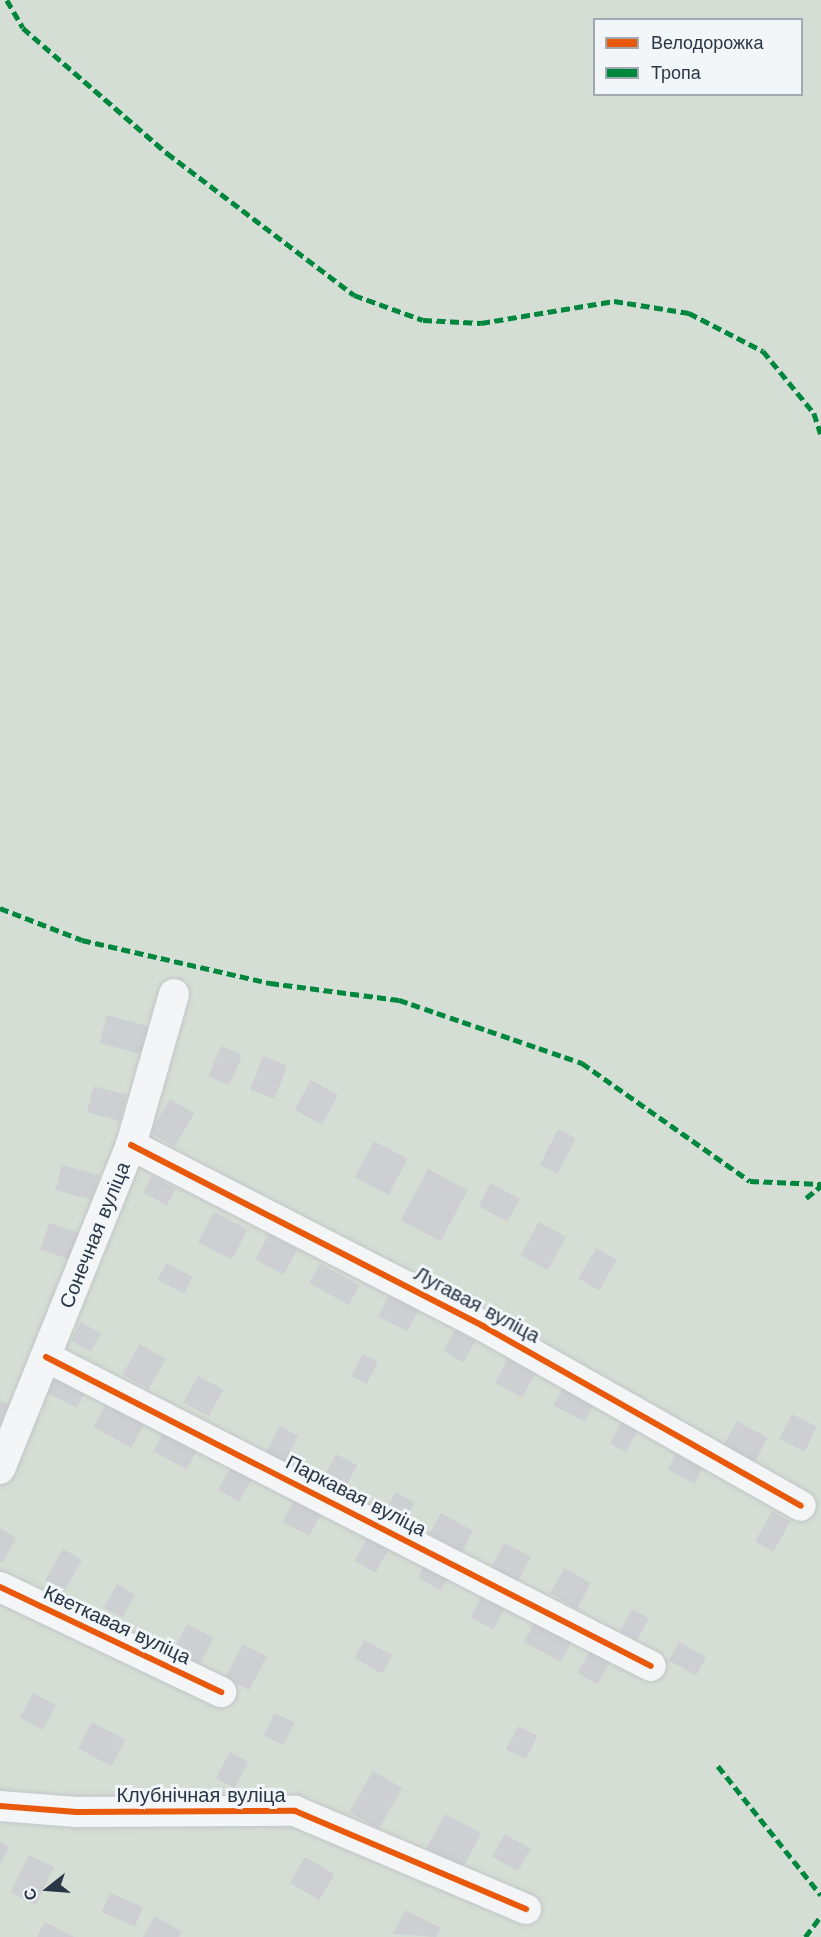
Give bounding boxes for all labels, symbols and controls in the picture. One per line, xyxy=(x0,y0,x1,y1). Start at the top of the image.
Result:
legend xyxy=(593,18,803,96)
text: Велодорожка xyxy=(651,32,763,53)
text: Тропа xyxy=(651,62,701,83)
street label: Сонечная вуліца xyxy=(55,1158,135,1312)
street label: Лугавая вуліца xyxy=(410,1262,544,1348)
street label: Паркавая вуліца xyxy=(282,1450,430,1542)
street label: Кветкавая вуліца xyxy=(40,1580,194,1670)
street label: Клубнічная вуліца xyxy=(116,1783,286,1807)
north arrow xyxy=(18,1859,78,1919)
text: С xyxy=(20,1886,41,1903)

